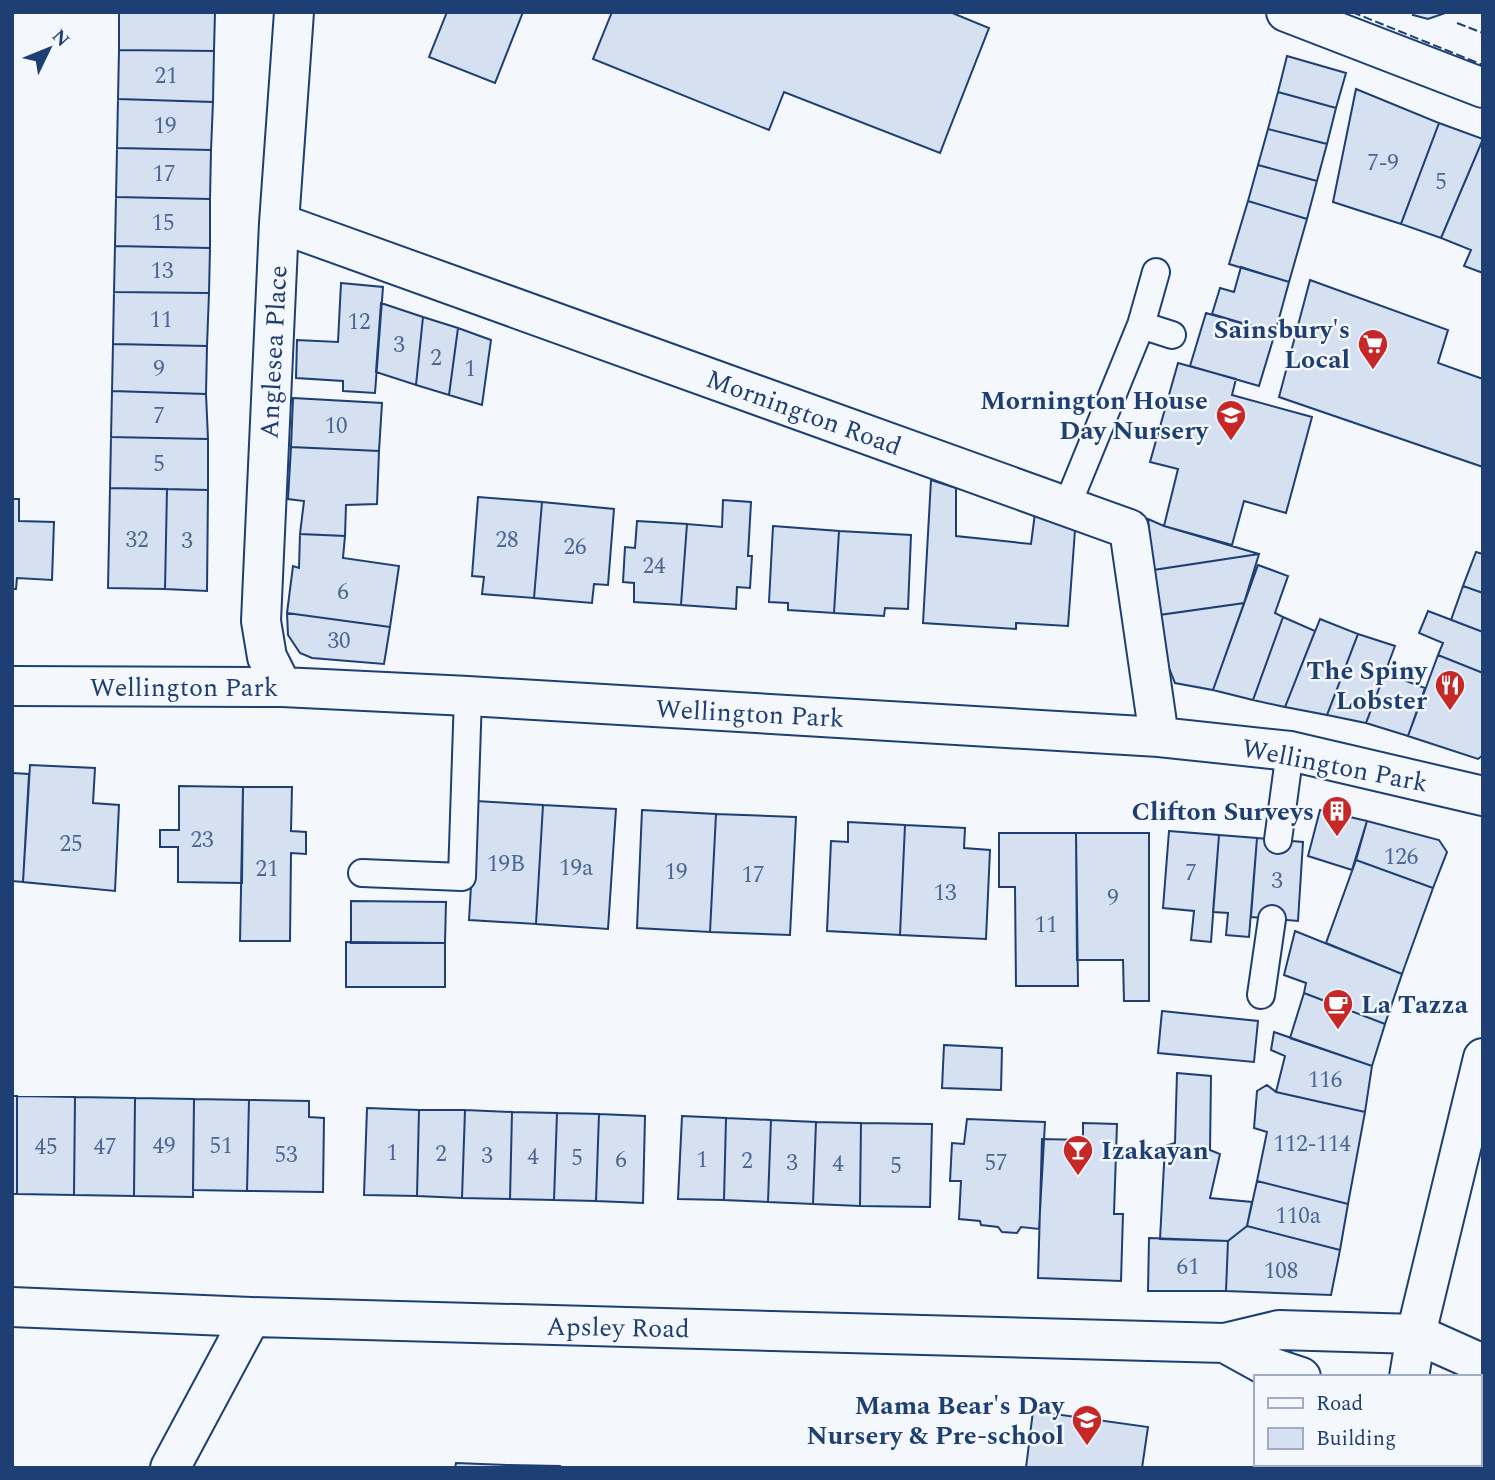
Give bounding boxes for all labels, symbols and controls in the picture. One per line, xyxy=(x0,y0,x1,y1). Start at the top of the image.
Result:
north arrow xyxy=(14,14,84,84)
text: N xyxy=(44,23,76,54)
house number: 21 xyxy=(155,59,178,94)
house number: 19 xyxy=(154,109,177,144)
house number: 7-9 xyxy=(1367,146,1399,181)
house number: 17 xyxy=(153,157,176,192)
house number: 5 xyxy=(1435,165,1447,200)
house number: 15 xyxy=(152,206,175,241)
house number: 13 xyxy=(151,254,174,289)
street label: Anglesea Place xyxy=(249,264,299,440)
house number: 11 xyxy=(150,303,173,338)
house number: 12 xyxy=(348,305,371,340)
place label: Sainsbury's Local xyxy=(1214,310,1350,380)
supermarket icon: Sainsbury's Local xyxy=(1356,327,1390,371)
house number: 3 xyxy=(393,328,405,363)
house number: 2 xyxy=(430,341,442,376)
house number: 9 xyxy=(153,352,165,387)
house number: 1 xyxy=(464,352,476,387)
street label: Mornington Road xyxy=(700,359,907,467)
place label: Mornington House Day Nursery xyxy=(980,381,1210,451)
school or university icon: Mornington House Day Nursery xyxy=(1214,398,1248,442)
house number: 7 xyxy=(153,399,165,434)
house number: 10 xyxy=(325,409,348,444)
house number: 5 xyxy=(153,447,165,482)
house number: 32 xyxy=(126,523,149,558)
house number: 28 xyxy=(496,523,519,558)
house number: 3 xyxy=(181,524,193,559)
house number: 26 xyxy=(564,530,587,565)
house number: 24 xyxy=(643,549,666,584)
house number: 6 xyxy=(337,575,349,610)
house number: 30 xyxy=(328,624,351,659)
place label: The Spiny Lobster xyxy=(1306,651,1429,721)
street label: Wellington Park xyxy=(90,668,278,708)
restaurant icon: The Spiny Lobster xyxy=(1433,668,1467,712)
street label: Wellington Park xyxy=(655,689,845,739)
street label: Wellington Park xyxy=(1238,728,1431,804)
place label: Clifton Surveys xyxy=(1131,792,1314,832)
building icon: Clifton Surveys xyxy=(1320,794,1354,838)
house number: 23 xyxy=(191,823,214,858)
house number: 25 xyxy=(60,827,83,862)
house number: 126 xyxy=(1384,840,1418,875)
house number: 19B xyxy=(487,847,525,882)
house number: 19a xyxy=(559,851,593,886)
house number: 21 xyxy=(256,852,279,887)
house number: 19 xyxy=(665,855,688,890)
house number: 7 xyxy=(1185,856,1197,891)
house number: 17 xyxy=(742,858,765,893)
house number: 3 xyxy=(1271,864,1283,899)
house number: 13 xyxy=(934,876,957,911)
house number: 9 xyxy=(1107,881,1119,916)
house number: 11 xyxy=(1035,908,1058,943)
place label: La Tazza xyxy=(1361,985,1469,1025)
cafe icon: La Tazza xyxy=(1321,987,1355,1031)
house number: 116 xyxy=(1308,1063,1342,1098)
house number: 112-114 xyxy=(1273,1127,1351,1162)
house number: 49 xyxy=(153,1129,176,1164)
house number: 51 xyxy=(210,1129,233,1164)
house number: 45 xyxy=(35,1130,58,1165)
house number: 47 xyxy=(94,1130,117,1165)
place label: Izakayan xyxy=(1101,1131,1209,1171)
bar icon: Izakayan xyxy=(1061,1133,1095,1177)
house number: 1 xyxy=(386,1136,398,1171)
house number: 2 xyxy=(435,1137,447,1172)
house number: 53 xyxy=(275,1138,298,1173)
house number: 3 xyxy=(481,1139,493,1174)
house number: 4 xyxy=(527,1140,539,1175)
house number: 5 xyxy=(571,1141,583,1176)
house number: 6 xyxy=(615,1143,627,1178)
house number: 1 xyxy=(696,1143,708,1178)
house number: 2 xyxy=(741,1144,753,1179)
house number: 3 xyxy=(786,1146,798,1181)
house number: 57 xyxy=(985,1146,1008,1181)
house number: 4 xyxy=(832,1147,844,1182)
house number: 5 xyxy=(890,1149,902,1184)
house number: 110a xyxy=(1275,1199,1321,1234)
house number: 61 xyxy=(1177,1250,1200,1285)
house number: 108 xyxy=(1264,1254,1298,1289)
street label: Apsley Road xyxy=(546,1307,690,1349)
legend xyxy=(1254,1375,1481,1466)
place label: Mama Bear's Day Nursery & Pre-school xyxy=(807,1386,1066,1456)
text: Road xyxy=(1316,1388,1363,1420)
school or university icon: Mama Bear's Day Nursery & Pre-school xyxy=(1070,1403,1104,1447)
text: Building xyxy=(1316,1423,1396,1455)

